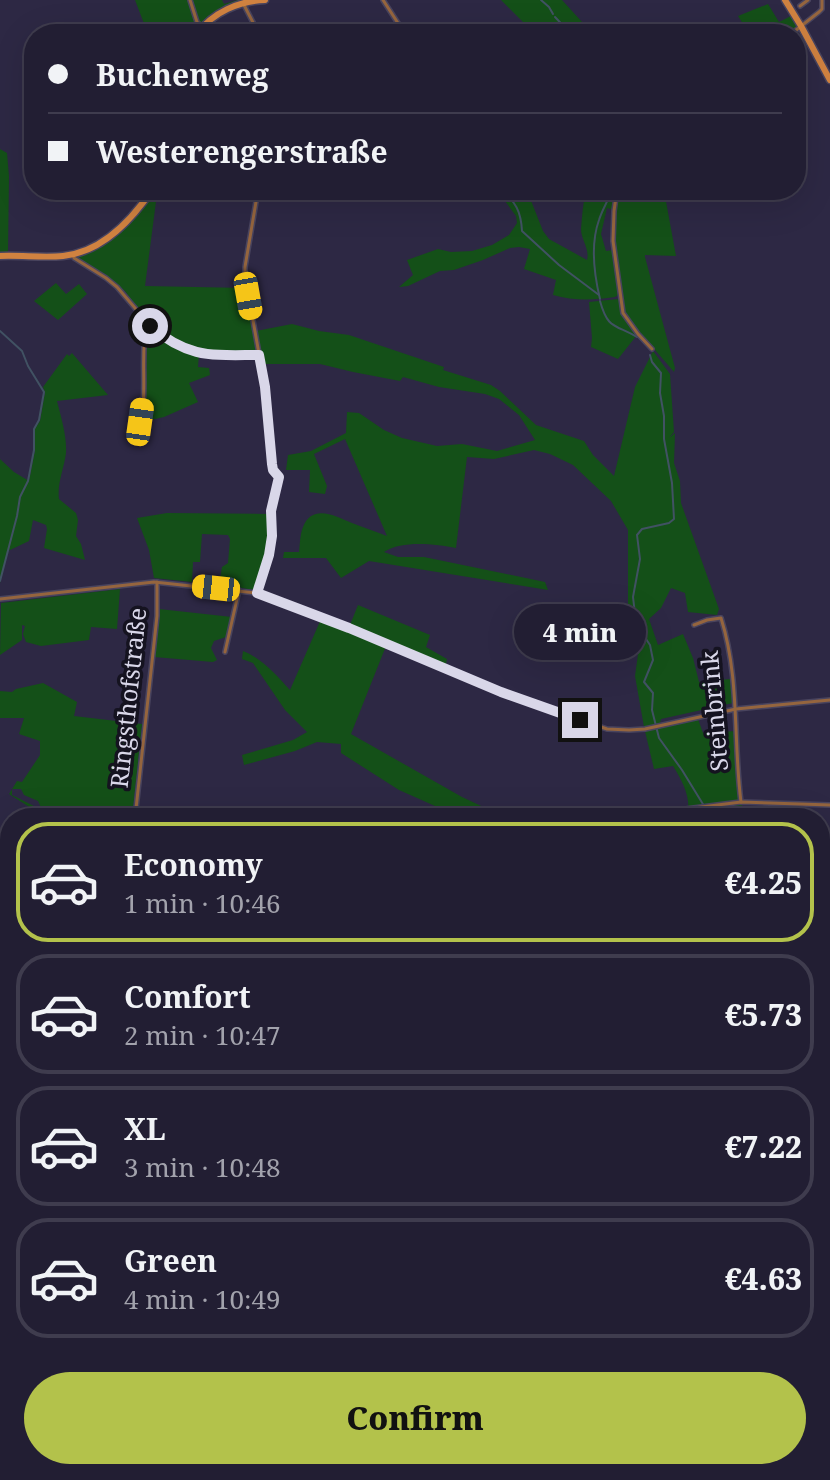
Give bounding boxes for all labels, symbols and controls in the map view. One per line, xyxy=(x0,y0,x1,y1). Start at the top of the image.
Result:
text: Buchenweg xyxy=(96,54,269,95)
text: Westerengerstraße xyxy=(96,131,388,172)
car xyxy=(232,270,264,322)
route start xyxy=(132,308,168,344)
car xyxy=(125,397,155,447)
car xyxy=(191,574,241,602)
callout: 4 min xyxy=(514,604,646,660)
street label: Ringsthofstraße xyxy=(102,606,153,790)
text: 4 min xyxy=(543,614,617,650)
street label: Steinbrink xyxy=(692,649,735,773)
route end xyxy=(562,702,598,738)
text: Economy xyxy=(124,844,263,885)
icon: car xyxy=(28,846,100,918)
text: €4.25 xyxy=(725,862,802,903)
text: 1 min · 10:46 xyxy=(124,885,281,921)
text: Comfort xyxy=(124,976,251,1017)
icon: car xyxy=(28,978,100,1050)
text: €5.73 xyxy=(725,994,802,1035)
text: 2 min · 10:47 xyxy=(124,1017,281,1053)
text: XL xyxy=(124,1108,166,1149)
icon: car xyxy=(28,1110,100,1182)
text: €7.22 xyxy=(725,1126,802,1167)
text: 3 min · 10:48 xyxy=(124,1149,281,1185)
text: Green xyxy=(124,1240,217,1281)
icon: car xyxy=(28,1242,100,1314)
text: €4.63 xyxy=(725,1258,802,1299)
text: 4 min · 10:49 xyxy=(124,1281,281,1317)
button: Confirm xyxy=(24,1372,806,1464)

